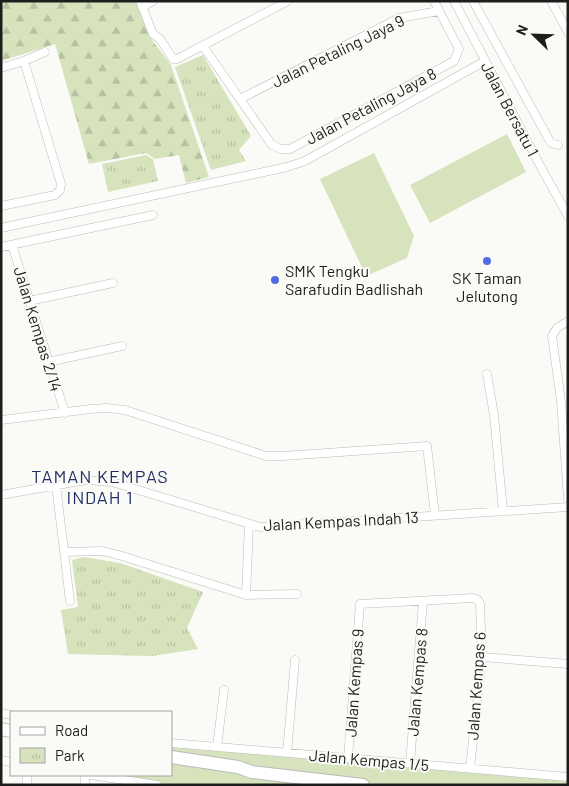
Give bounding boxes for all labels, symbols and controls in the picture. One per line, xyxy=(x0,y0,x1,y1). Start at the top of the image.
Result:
street label: Jalan Petaling Jaya 9 xyxy=(268,10,407,91)
north arrow xyxy=(509,10,559,60)
text: N xyxy=(512,22,531,37)
street label: Jalan Bersatu 1 xyxy=(478,58,543,159)
street label: Jalan Petaling Jaya 8 xyxy=(302,63,439,148)
marker: SK Taman Jelutong xyxy=(481,255,493,267)
place label: SMK Tengku Sarafudin Badlishah xyxy=(285,261,423,298)
street label: Jalan Kempas 2/14 xyxy=(10,264,67,394)
place label: SK Taman Jelutong xyxy=(452,268,522,305)
marker: SMK Tengku Sarafudin Badlishah xyxy=(269,274,281,286)
district label: TAMAN KEMPAS INDAH 1 xyxy=(31,465,169,508)
street label: Jalan Kempas Indah 13 xyxy=(263,507,419,534)
street label: Jalan Kempas 8 xyxy=(402,627,431,737)
street label: Jalan Kempas 9 xyxy=(340,628,367,738)
street label: Jalan Kempas 6 xyxy=(462,631,489,741)
legend xyxy=(10,711,172,776)
text: Road xyxy=(55,721,88,739)
street label: Jalan Kempas 1/5 xyxy=(308,745,430,774)
text: Park xyxy=(55,746,85,764)

